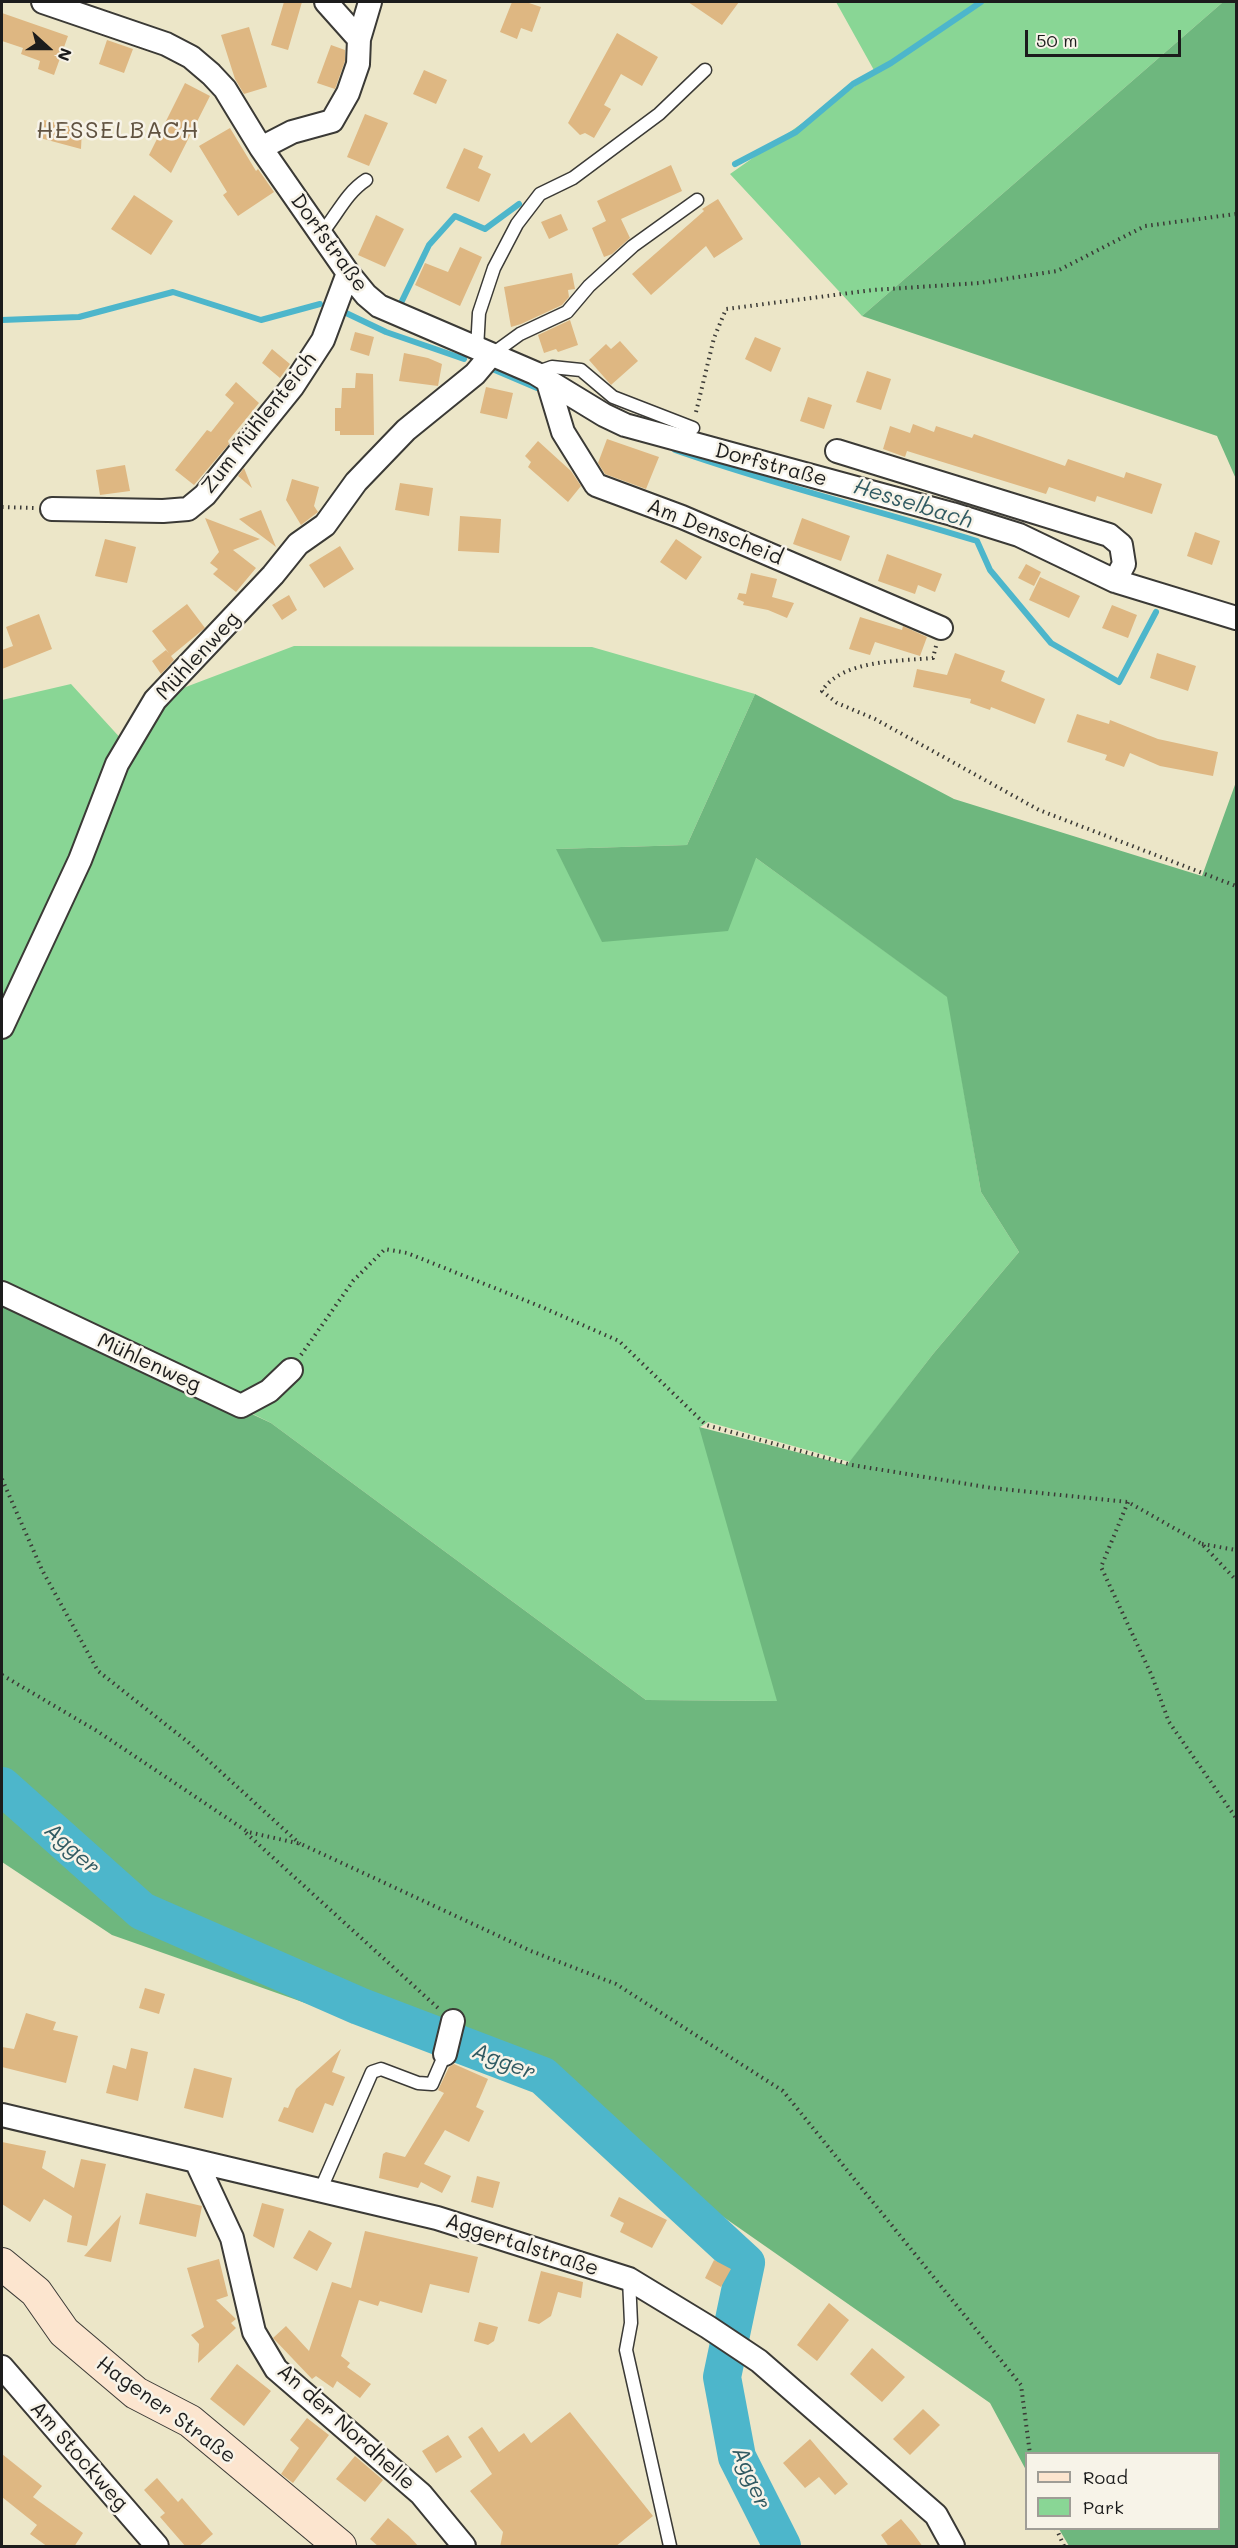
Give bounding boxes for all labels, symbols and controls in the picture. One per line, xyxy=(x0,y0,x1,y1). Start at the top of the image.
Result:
north arrow xyxy=(18,18,78,78)
scale bar xyxy=(1028,18,1184,56)
text: 50 m xyxy=(1036,28,1078,52)
text: N xyxy=(53,45,77,64)
district label: HESSELBACH xyxy=(36,117,200,145)
street label: Dorfstraße xyxy=(285,189,373,297)
street label: Zum Mühlenteich xyxy=(196,348,322,498)
street label: Dorfstraße xyxy=(712,438,830,492)
water label: Hesselbach xyxy=(850,473,976,535)
street label: Am Denscheid xyxy=(643,493,787,571)
street label: Mühlenweg xyxy=(151,607,245,705)
street label: Mühlenweg xyxy=(93,1328,205,1398)
water label: Agger xyxy=(39,1817,105,1881)
water label: Agger xyxy=(469,2038,539,2086)
street label: Aggertalstraße xyxy=(442,2208,602,2282)
street label: Hagener Straße xyxy=(91,2351,241,2469)
street label: An der Nordhelle xyxy=(272,2359,420,2495)
street label: Am Stockweg xyxy=(25,2396,133,2516)
water label: Agger xyxy=(726,2443,776,2513)
legend xyxy=(1025,2452,1220,2530)
text: Road xyxy=(1083,2465,1128,2489)
text: Park xyxy=(1083,2495,1124,2519)

